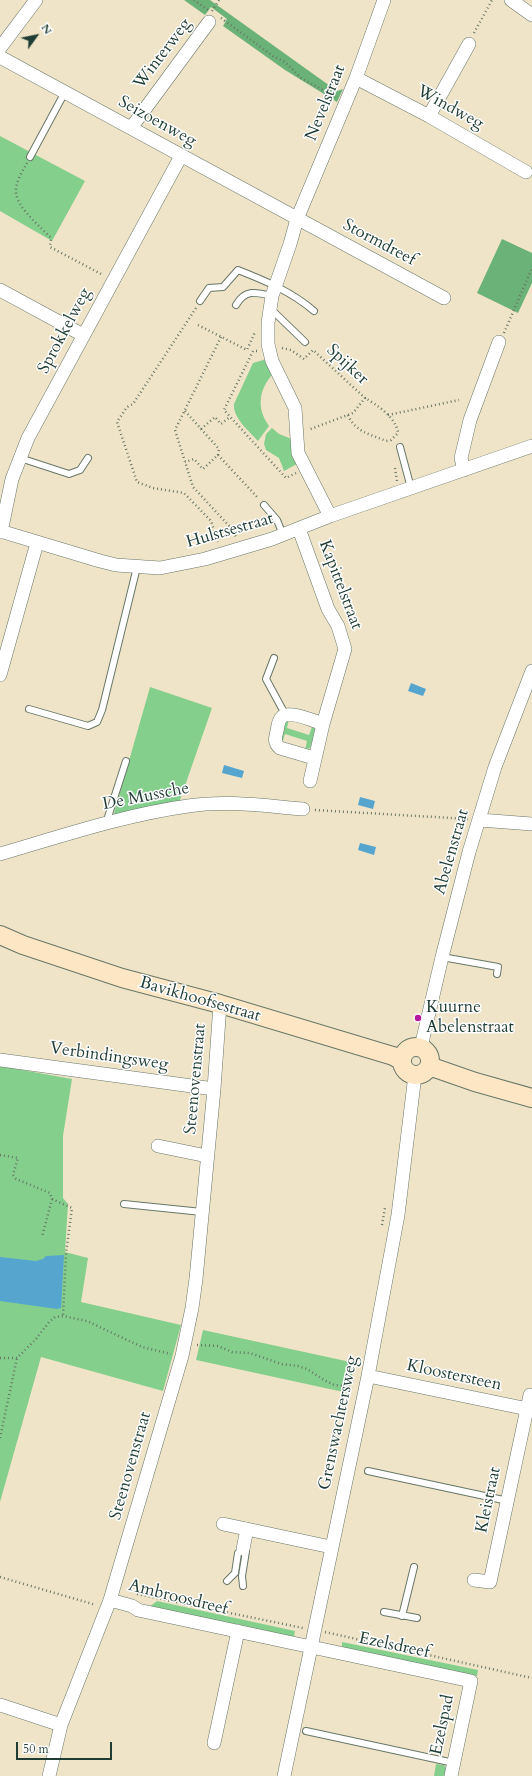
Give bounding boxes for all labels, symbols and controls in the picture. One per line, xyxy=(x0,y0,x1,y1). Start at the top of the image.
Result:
street label: Winterweg xyxy=(130,15,196,93)
north arrow xyxy=(16,16,56,56)
text: N xyxy=(38,21,55,37)
street label: Nevelstraat xyxy=(302,62,350,144)
street label: Windweg xyxy=(413,81,487,135)
street label: Seizoenweg xyxy=(114,92,200,152)
street label: Stormdreef xyxy=(339,215,419,271)
street label: Sprokkelweg xyxy=(34,285,96,377)
street label: Spijker xyxy=(322,340,372,390)
street label: Hulstsestraat xyxy=(184,509,276,553)
street label: Kapittelstraat xyxy=(314,537,366,633)
street label: De Mussche xyxy=(101,779,191,815)
street label: Abelenstraat xyxy=(430,807,474,897)
street label: Bavikhoofsestraat xyxy=(137,973,263,1027)
place label: Kuurne Abelenstraat xyxy=(426,998,514,1038)
marker: Kuurne Abelenstraat xyxy=(413,1013,423,1023)
street label: Steenovenstraat xyxy=(181,1023,211,1135)
street label: Verbindingsweg xyxy=(48,1039,170,1075)
street label: Grenswachtersweg xyxy=(315,1354,363,1492)
street label: Kloostersteen xyxy=(405,1356,503,1396)
street label: Steenovenstraat xyxy=(106,1410,156,1522)
street label: Kleistraat xyxy=(472,1465,506,1535)
street label: Ambroosdreef xyxy=(126,1576,230,1620)
street label: Ezelsdreef xyxy=(357,1629,431,1663)
street label: Ezelspad xyxy=(427,1693,459,1757)
scale bar xyxy=(18,1734,114,1760)
text: 50 m xyxy=(23,1741,49,1757)

